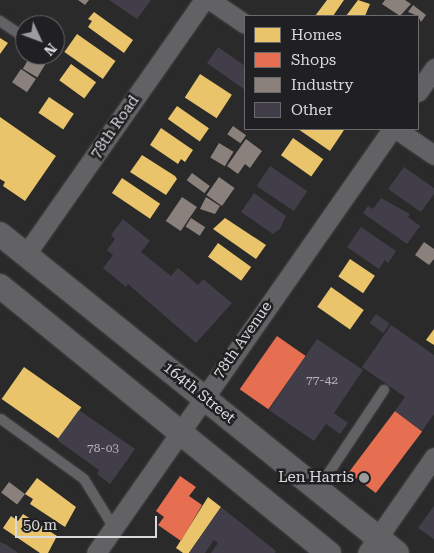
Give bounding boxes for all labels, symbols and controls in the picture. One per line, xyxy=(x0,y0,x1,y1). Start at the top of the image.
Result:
north arrow xyxy=(15,15,65,65)
legend xyxy=(244,15,419,130)
text: Homes xyxy=(291,26,342,44)
text: N xyxy=(41,40,60,59)
text: Shops xyxy=(291,51,336,69)
text: Industry xyxy=(291,76,353,94)
street label: 78th Road xyxy=(87,92,143,162)
text: Other xyxy=(291,101,333,119)
street label: 78th Avenue xyxy=(210,298,276,382)
street label: 164th Street xyxy=(159,359,239,427)
house number: 77-42 xyxy=(306,374,338,388)
house number: 78-03 xyxy=(87,442,119,456)
place label: Len Harris xyxy=(278,469,354,487)
marker: Len Harris xyxy=(358,472,370,484)
scale bar xyxy=(18,506,160,538)
text: 50 m xyxy=(23,516,57,534)

